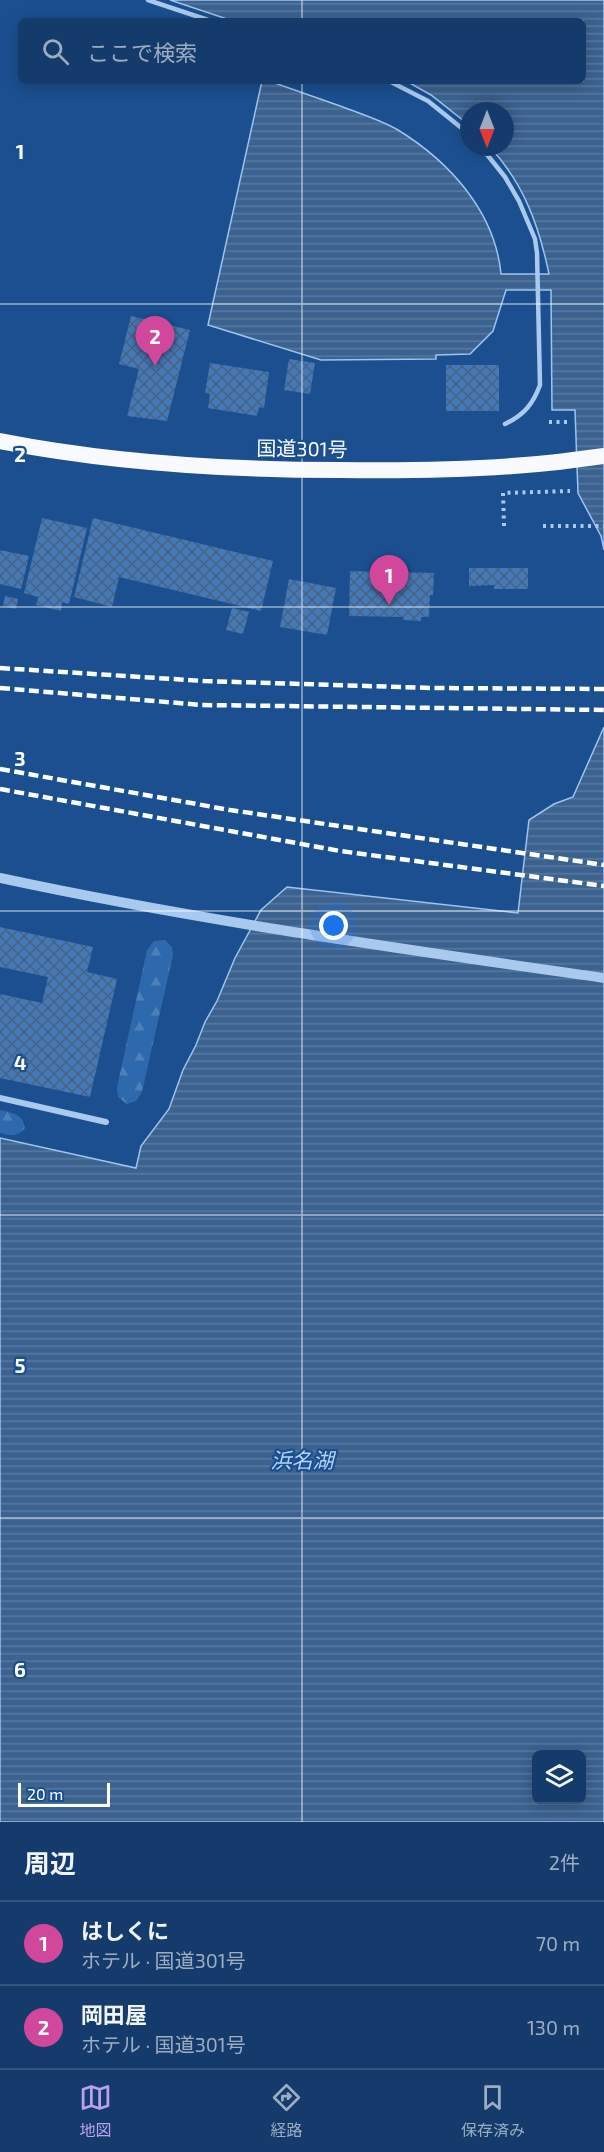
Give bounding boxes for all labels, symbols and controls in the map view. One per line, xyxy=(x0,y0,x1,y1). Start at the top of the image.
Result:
search box xyxy=(18,18,586,84)
icon: search xyxy=(39,35,72,68)
text: ここで検索 xyxy=(87,39,197,65)
north arrow xyxy=(460,102,514,156)
text: 1 xyxy=(16,139,24,163)
pin: 2 xyxy=(136,316,174,366)
street label: 国道301号 xyxy=(256,435,348,461)
text: 2 xyxy=(14,442,26,466)
pin: 1 xyxy=(370,556,408,605)
text: 3 xyxy=(14,746,26,770)
your location xyxy=(319,911,348,940)
text: 4 xyxy=(14,1050,27,1074)
text: 5 xyxy=(14,1353,26,1377)
water label: 浜名湖 xyxy=(271,1447,336,1472)
text: 6 xyxy=(14,1657,26,1681)
map controls xyxy=(532,1750,586,1804)
button: layers xyxy=(532,1750,586,1804)
scale bar xyxy=(18,1780,110,1808)
text: 20 m xyxy=(27,1784,63,1803)
text: 周辺 xyxy=(24,1847,76,1878)
text: 2件 xyxy=(549,1850,580,1874)
text: はしくに xyxy=(81,1917,169,1943)
text: 1 xyxy=(39,1931,48,1955)
text: 70 m xyxy=(536,1931,580,1955)
text: ホテル · 国道301号 xyxy=(81,1948,246,1972)
text: 岡田屋 xyxy=(81,2001,147,2027)
text: 2 xyxy=(38,2015,49,2039)
text: 130 m xyxy=(527,2015,580,2039)
text: ホテル · 国道301号 xyxy=(81,2032,246,2056)
tab: 地図 xyxy=(79,2081,112,2141)
tab: 経路 xyxy=(270,2081,303,2141)
tab: 保存済み xyxy=(461,2081,525,2141)

